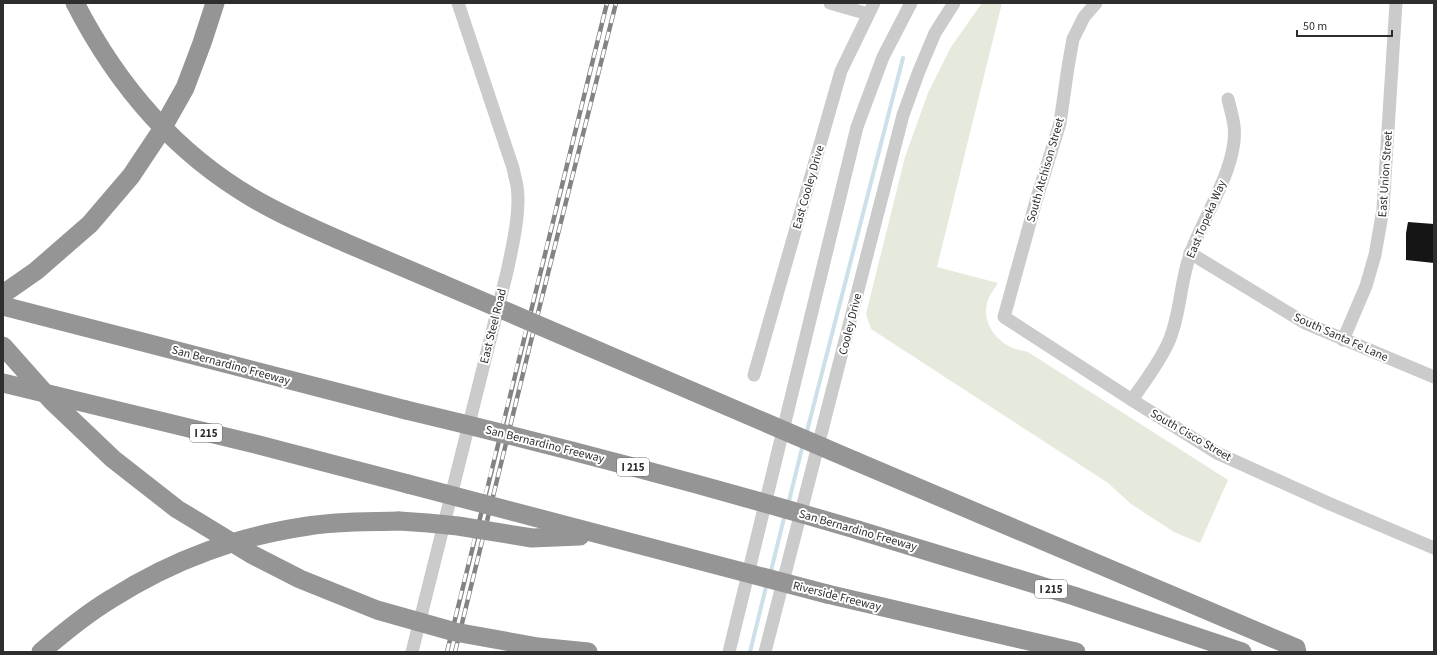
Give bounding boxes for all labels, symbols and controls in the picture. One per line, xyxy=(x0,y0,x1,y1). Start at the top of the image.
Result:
scale bar xyxy=(1297,12,1392,38)
text: 50 m xyxy=(1303,18,1327,35)
street label: South Atchison Street xyxy=(1022,116,1069,224)
street label: East Union Street xyxy=(1374,130,1397,218)
street label: East Cooley Drive xyxy=(788,143,829,231)
street label: East Topeka Way xyxy=(1182,177,1231,261)
street label: East Steel Road xyxy=(476,287,511,365)
street label: Cooley Drive xyxy=(835,291,866,357)
street label: South Santa Fe Lane xyxy=(1291,309,1391,366)
street label: San Bernardino Freeway xyxy=(170,341,292,390)
street label: South Cisco Street xyxy=(1147,405,1235,466)
street label: San Bernardino Freeway xyxy=(484,421,607,468)
road number: I 215 xyxy=(190,424,222,442)
road number: I 215 xyxy=(617,458,649,476)
street label: San Bernardino Freeway xyxy=(797,505,919,556)
street label: Riverside Freeway xyxy=(791,577,883,616)
road number: I 215 xyxy=(1035,580,1067,598)

